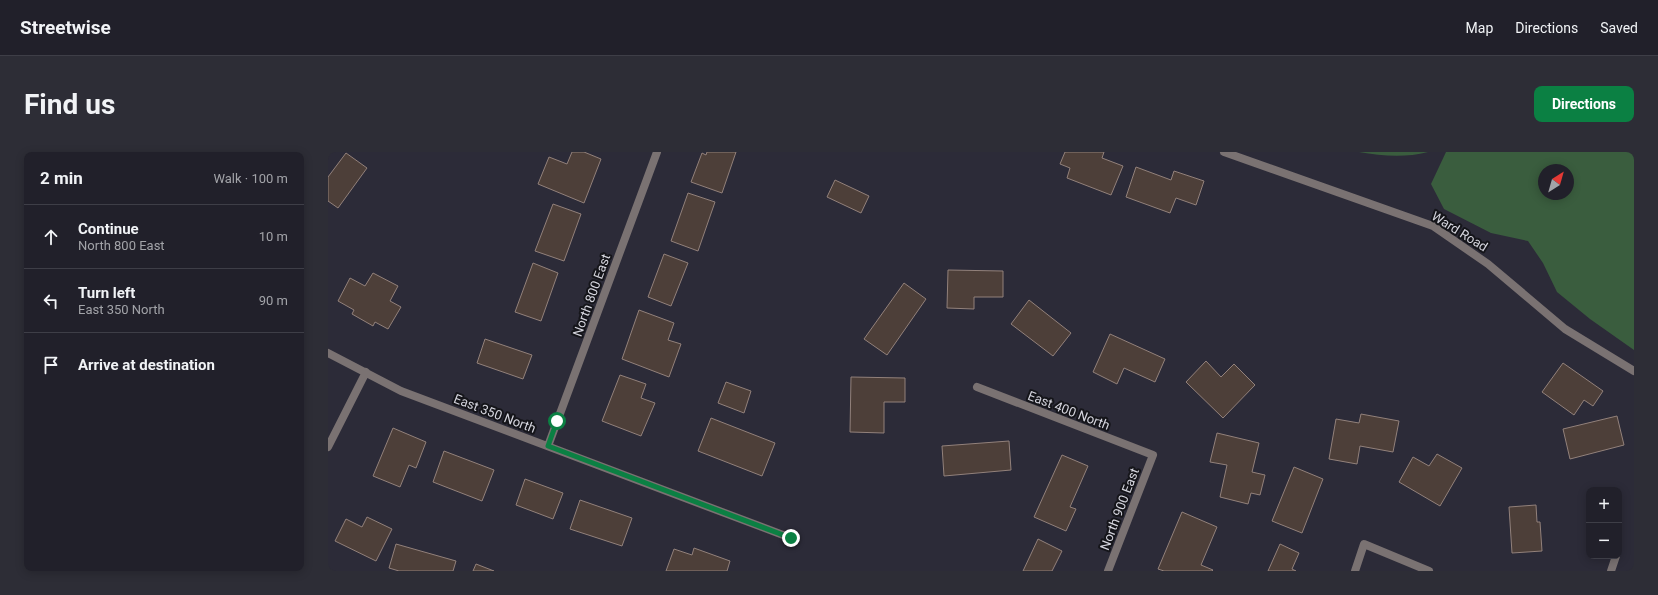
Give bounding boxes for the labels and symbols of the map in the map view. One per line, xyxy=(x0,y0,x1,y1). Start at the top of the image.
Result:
north arrow xyxy=(1538,164,1574,200)
street label: Ward Road xyxy=(1429,208,1490,254)
street label: North 800 East xyxy=(570,252,613,338)
street label: East 400 North xyxy=(1026,388,1112,433)
street label: East 350 North xyxy=(452,391,538,436)
route start xyxy=(548,412,566,430)
street label: North 900 East xyxy=(1097,466,1142,552)
route end xyxy=(782,529,800,547)

